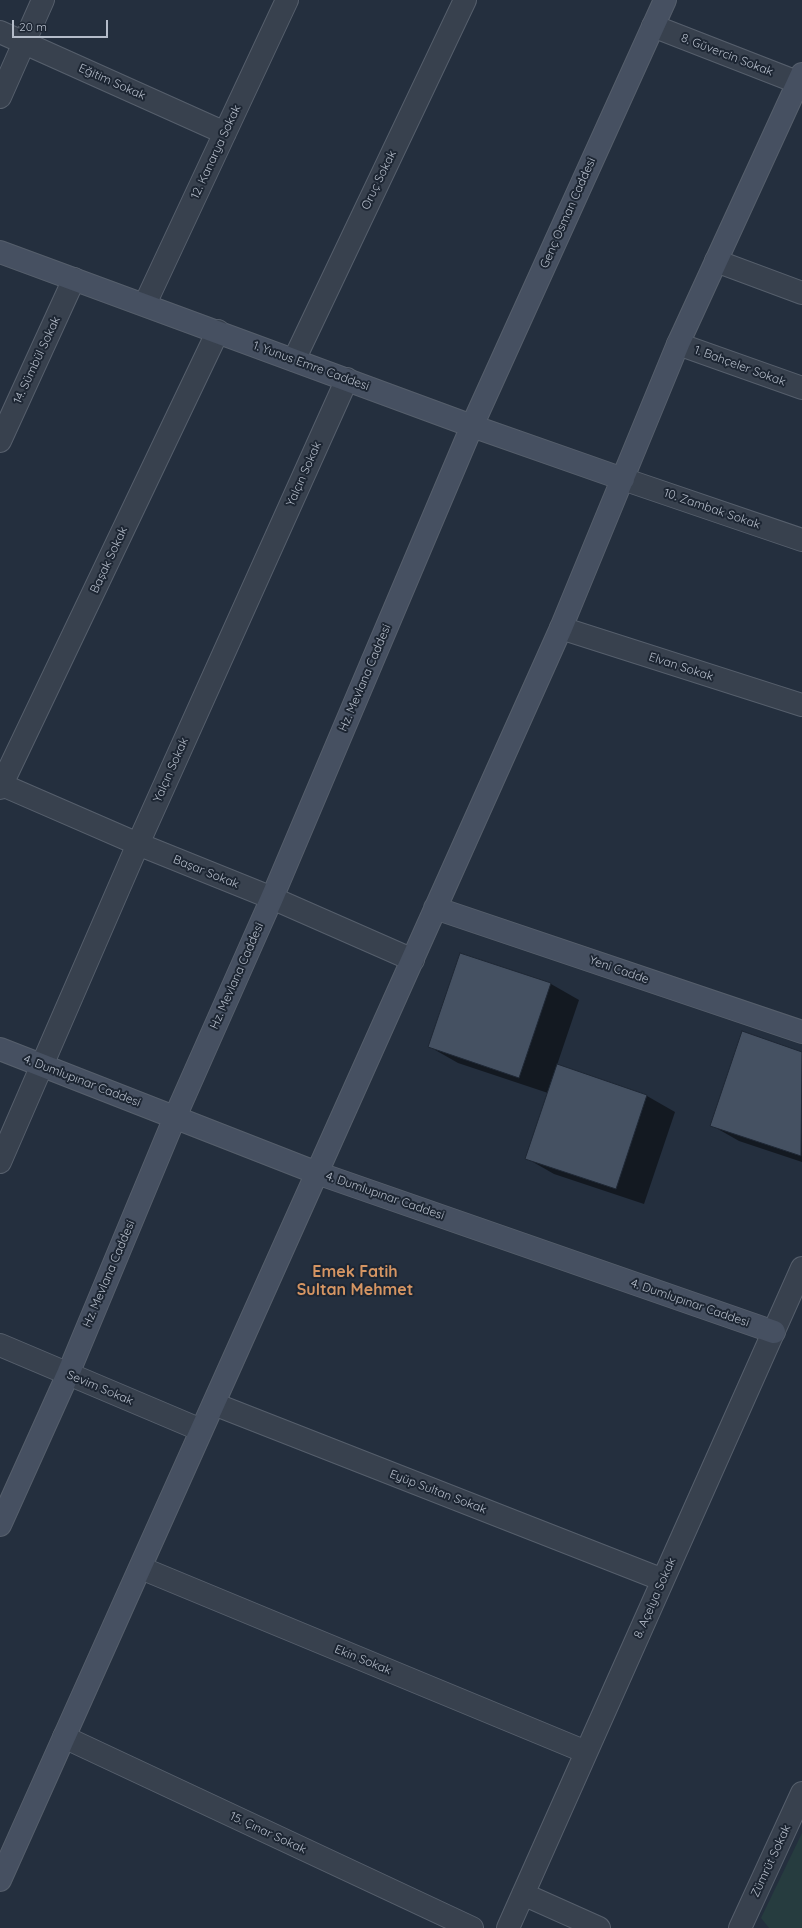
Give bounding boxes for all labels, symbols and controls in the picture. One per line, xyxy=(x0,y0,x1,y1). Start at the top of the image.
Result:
scale bar xyxy=(14,12,110,38)
text: 20 m xyxy=(19,19,47,34)
street label: 8. Güvercin Sokak xyxy=(679,31,775,79)
street label: Eğitim Sokak xyxy=(76,61,148,103)
street label: 12. Kanarya Sokak xyxy=(188,103,244,201)
street label: Oruç Sokak xyxy=(358,148,400,212)
street label: Genç Osman Caddesi xyxy=(537,156,599,270)
street label: 14. Sümbül Sokak xyxy=(10,314,64,406)
street label: 1. Yunus Emre Caddesi xyxy=(251,338,371,394)
street label: 1. Bahçeler Sokak xyxy=(692,343,788,389)
street label: Yalçın Sokak xyxy=(283,439,325,509)
street label: 10. Zambak Sokak xyxy=(662,486,762,532)
street label: Başak Sokak xyxy=(87,524,131,596)
street label: Hz. Mevlana Caddesi xyxy=(336,622,394,734)
street label: Elvan Sokak xyxy=(647,650,715,684)
street label: Yalçın Sokak xyxy=(150,735,192,805)
street label: Başar Sokak xyxy=(171,852,241,892)
street label: Hz. Mevlana Caddesi xyxy=(207,921,267,1031)
street label: Yeni Cadde xyxy=(587,953,651,987)
street label: 4. Dumlupınar Caddesi xyxy=(21,1052,143,1110)
street label: 4. Dumlupınar Caddesi xyxy=(324,1169,446,1223)
street label: Hz. Mevlana Caddesi xyxy=(80,1218,138,1330)
district label: Emek Fatih Sultan Mehmet xyxy=(297,1262,413,1300)
street label: 4. Dumlupınar Caddesi xyxy=(629,1276,751,1330)
street label: Sevim Sokak xyxy=(65,1368,135,1408)
street label: Eyüp Sultan Sokak xyxy=(387,1467,489,1517)
street label: 8. Açelya Sokak xyxy=(631,1555,679,1641)
street label: Ekin Sokak xyxy=(332,1642,394,1678)
street label: 15. Çınar Sokak xyxy=(227,1809,309,1857)
street label: Zümrüt Sokak xyxy=(748,1822,794,1900)

